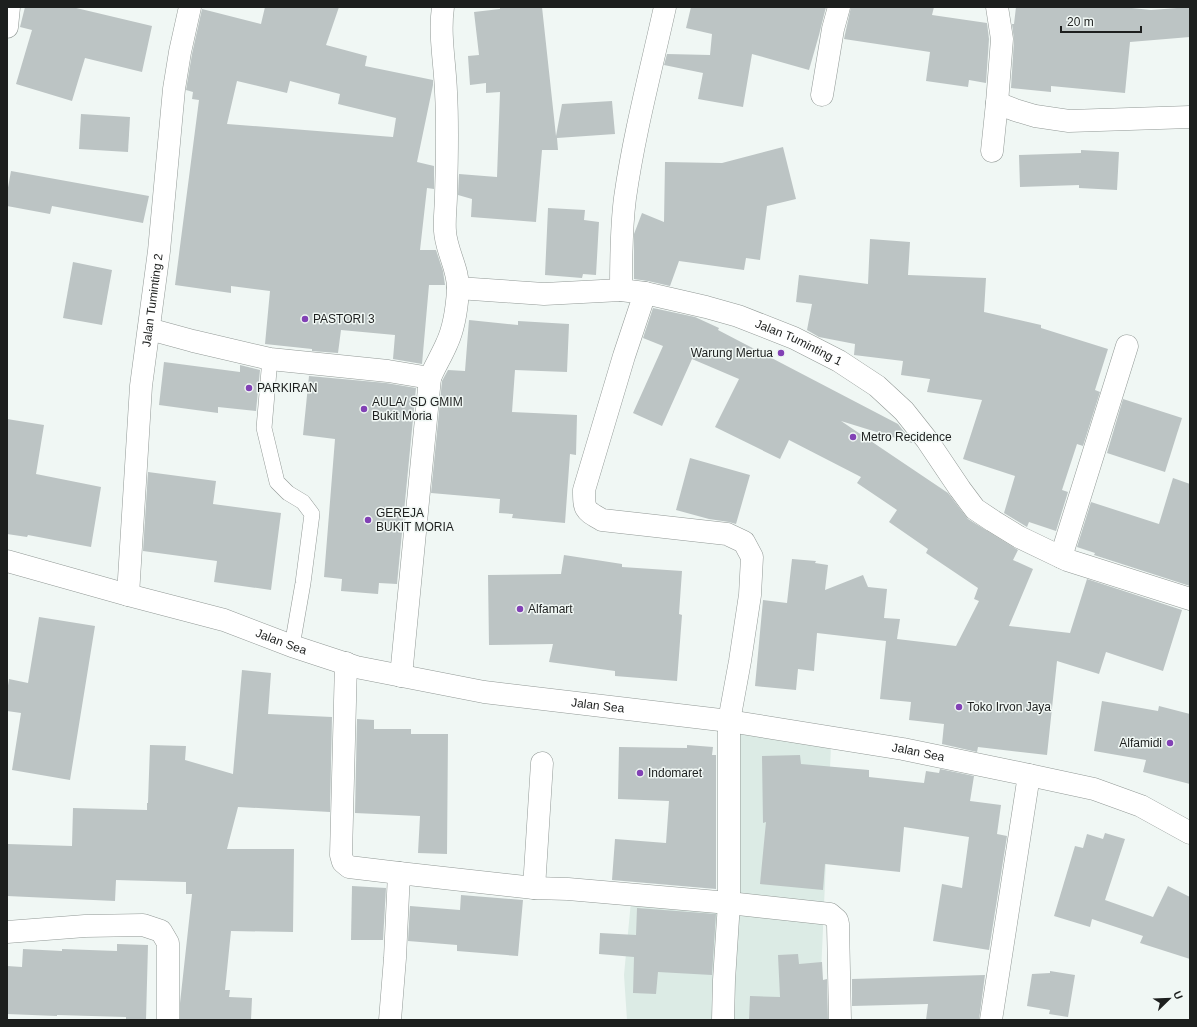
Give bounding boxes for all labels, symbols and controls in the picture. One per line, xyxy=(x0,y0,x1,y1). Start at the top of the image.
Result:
scale bar xyxy=(1061,8,1141,34)
text: 20 m xyxy=(1067,15,1094,29)
street label: Jalan Tuminting 2 xyxy=(139,252,166,348)
place label: PASTORI 3 xyxy=(313,312,375,326)
marker: PASTORI 3 xyxy=(300,314,310,324)
street label: Jalan Tuminting 1 xyxy=(753,316,845,369)
place label: Warung Mertua xyxy=(691,346,773,360)
marker: Warung Mertua xyxy=(776,348,786,358)
place label: PARKIRAN xyxy=(257,381,317,395)
marker: PARKIRAN xyxy=(244,383,254,393)
place label: AULA/ SD GMIM Bukit Moria xyxy=(372,395,463,423)
marker: AULA/ SD GMIM Bukit Moria xyxy=(359,404,369,414)
place label: Metro Recidence xyxy=(861,430,952,444)
marker: Metro Recidence xyxy=(848,432,858,442)
place label: GEREJA BUKIT MORIA xyxy=(376,506,454,534)
marker: GEREJA BUKIT MORIA xyxy=(363,515,373,525)
place label: Alfamart xyxy=(528,602,573,616)
marker: Alfamart xyxy=(515,604,525,614)
street label: Jalan Sea xyxy=(254,626,309,657)
street label: Jalan Sea xyxy=(570,695,625,716)
place label: Toko Irvon Jaya xyxy=(967,700,1051,714)
marker: Toko Irvon Jaya xyxy=(954,702,964,712)
place label: Alfamidi xyxy=(1119,736,1162,750)
marker: Alfamidi xyxy=(1165,738,1175,748)
street label: Jalan Sea xyxy=(891,740,946,764)
place label: Indomaret xyxy=(648,766,703,780)
marker: Indomaret xyxy=(635,768,645,778)
north arrow xyxy=(1149,979,1189,1019)
text: U xyxy=(1171,989,1185,1001)

